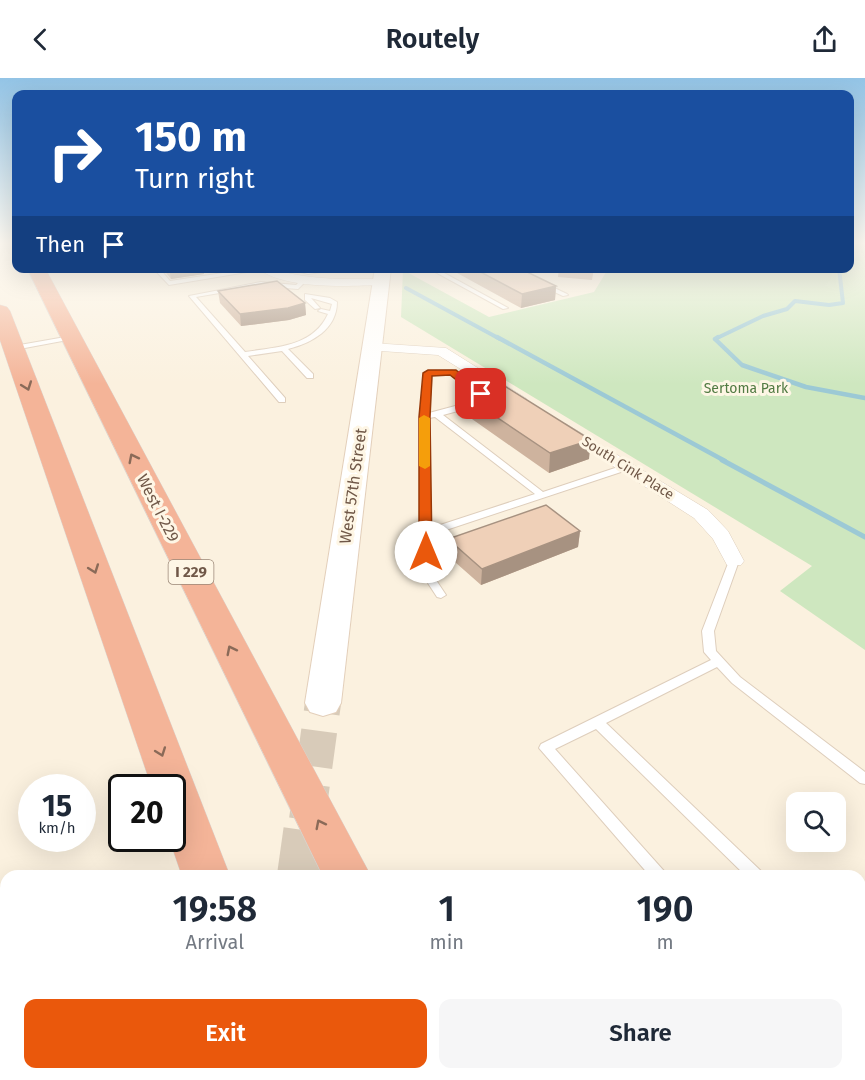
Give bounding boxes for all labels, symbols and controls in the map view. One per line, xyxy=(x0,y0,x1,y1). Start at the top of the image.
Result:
icon: back xyxy=(24,23,57,56)
text: Routely xyxy=(386,23,479,55)
icon: share xyxy=(808,23,841,56)
text: 150 m xyxy=(135,112,247,162)
icon: right xyxy=(36,114,114,192)
text: Turn right xyxy=(135,163,255,195)
icon: arrive xyxy=(97,228,130,261)
text: Then xyxy=(36,231,85,258)
pin xyxy=(455,368,506,419)
icon: arrive xyxy=(464,377,497,410)
one-way arrow xyxy=(19,380,32,390)
park label: Sertoma Park xyxy=(704,380,789,397)
street label: West 57th Street xyxy=(335,427,371,545)
street label: South Cink Place xyxy=(579,433,677,503)
one-way arrow xyxy=(129,454,140,464)
street label: West I-229 xyxy=(133,471,183,545)
position arrow xyxy=(394,520,458,584)
road number: I 229 xyxy=(168,560,213,584)
one-way arrow xyxy=(87,563,99,574)
one-way arrow xyxy=(227,646,238,657)
one-way arrow xyxy=(154,746,166,757)
speed limit sign: 20 xyxy=(108,774,186,852)
text: 15 xyxy=(42,788,72,824)
map controls xyxy=(786,792,846,852)
button: search xyxy=(786,792,846,852)
text: km/h xyxy=(38,819,76,837)
one-way arrow xyxy=(316,820,327,830)
text: 19:58 xyxy=(172,887,257,931)
text: 1 xyxy=(439,887,455,931)
text: 190 xyxy=(636,887,694,931)
text: Arrival xyxy=(185,930,244,954)
text: min xyxy=(430,930,464,954)
text: m xyxy=(656,930,674,954)
button: Exit xyxy=(24,999,427,1068)
button: Share xyxy=(439,999,842,1068)

